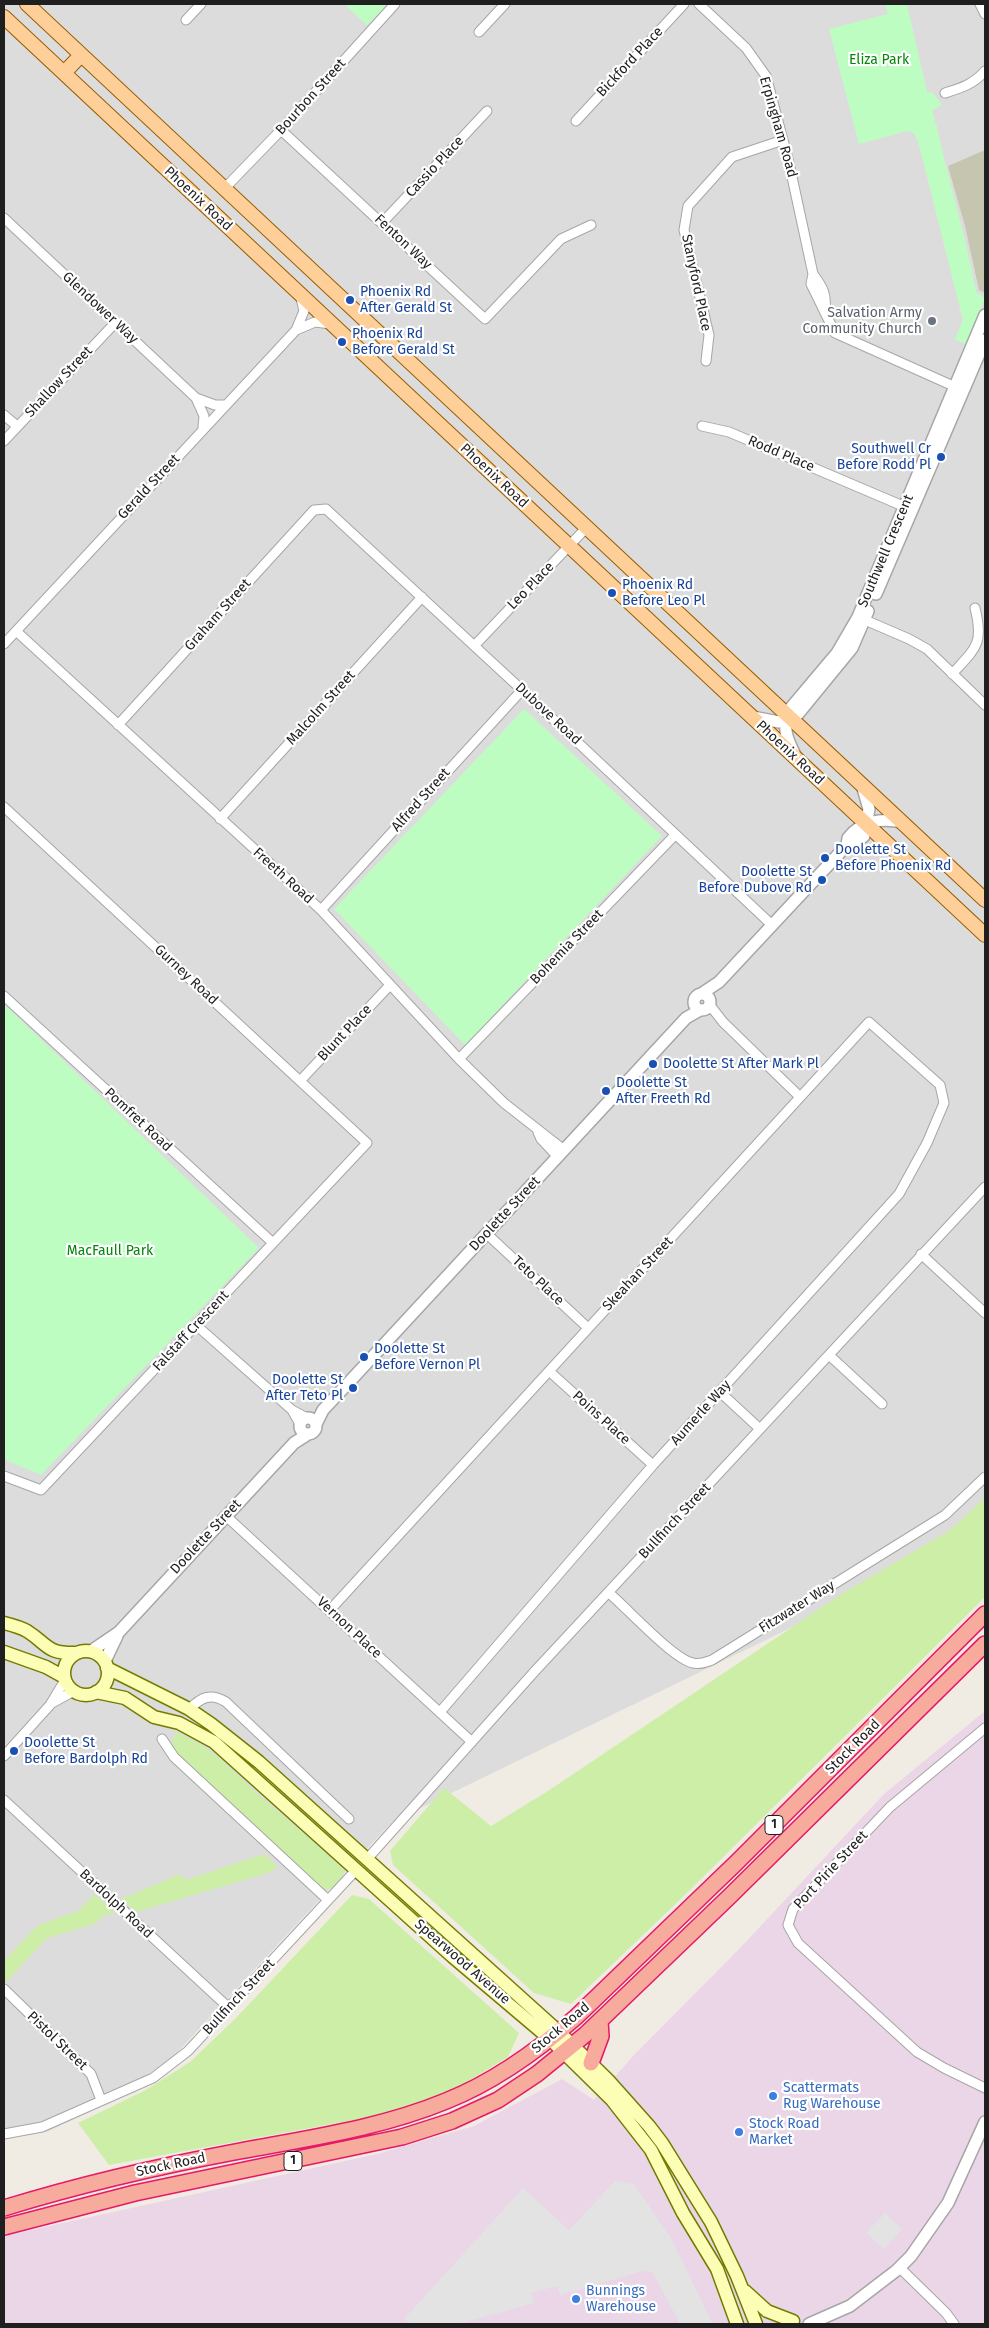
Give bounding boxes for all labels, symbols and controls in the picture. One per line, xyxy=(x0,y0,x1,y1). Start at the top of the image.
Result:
street label: Bickford Place xyxy=(593,23,667,101)
park label: Eliza Park xyxy=(849,52,909,68)
street label: Bourbon Street xyxy=(272,55,350,139)
street label: Erpingham Road xyxy=(756,75,800,179)
street label: Cassio Place xyxy=(402,133,468,201)
street label: Phoenix Road xyxy=(161,163,235,235)
street label: Fenton Way xyxy=(371,211,435,273)
street label: Stanyford Place xyxy=(678,233,714,333)
street label: Glendower Way xyxy=(59,269,141,347)
place label: Phoenix Rd After Gerald St xyxy=(360,284,452,316)
marker: Phoenix Rd After Gerald St xyxy=(344,294,356,306)
place label: Salvation Army Community Church xyxy=(802,305,922,338)
marker: Salvation Army Community Church xyxy=(926,315,938,327)
place label: Phoenix Rd Before Gerald St xyxy=(352,326,455,358)
marker: Phoenix Rd Before Gerald St xyxy=(336,336,348,348)
street label: Shallow Street xyxy=(22,343,96,421)
street label: Rodd Place xyxy=(745,432,817,476)
street label: Phoenix Road xyxy=(457,440,531,512)
place label: Southwell Cr Before Rodd Pl xyxy=(837,441,931,474)
street label: Gerald Street xyxy=(115,451,183,523)
marker: Southwell Cr Before Rodd Pl xyxy=(935,451,947,463)
street label: Southwell Crescent xyxy=(855,492,917,610)
street label: Leo Place xyxy=(504,559,558,613)
street label: Graham Street xyxy=(181,576,255,654)
place label: Phoenix Rd Before Leo Pl xyxy=(622,577,705,610)
marker: Phoenix Rd Before Leo Pl xyxy=(606,587,618,599)
street label: Malcolm Street xyxy=(283,667,359,749)
street label: Dubove Road xyxy=(512,679,584,749)
street label: Phoenix Road xyxy=(753,717,827,789)
street label: Alfred Street xyxy=(388,765,454,835)
place label: Doolette St Before Phoenix Rd xyxy=(835,842,951,874)
street label: Freeth Road xyxy=(249,844,317,908)
marker: Doolette St Before Phoenix Rd xyxy=(819,852,831,864)
place label: Doolette St Before Dubove Rd xyxy=(698,864,812,896)
marker: Doolette St Before Dubove Rd xyxy=(816,874,828,886)
street label: Bohemia Street xyxy=(527,906,607,988)
street label: Gurney Road xyxy=(151,941,221,1009)
street label: Blunt Place xyxy=(315,1001,375,1065)
place label: Doolette St After Mark Pl xyxy=(663,1056,819,1072)
marker: Doolette St After Mark Pl xyxy=(647,1058,659,1070)
place label: Doolette St After Freeth Rd xyxy=(616,1075,711,1108)
street label: Pomfret Road xyxy=(101,1084,175,1156)
marker: Doolette St After Freeth Rd xyxy=(600,1085,612,1097)
street label: Doolette Street xyxy=(466,1173,544,1255)
street label: Skeahan Street xyxy=(599,1233,677,1315)
park label: MacFaull Park xyxy=(67,1243,153,1259)
street label: Teto Place xyxy=(509,1253,567,1309)
street label: Falstaff Crescent xyxy=(149,1287,233,1375)
place label: Doolette St Before Vernon Pl xyxy=(374,1341,480,1374)
marker: Doolette St Before Vernon Pl xyxy=(358,1351,370,1363)
place label: Doolette St After Teto Pl xyxy=(266,1372,343,1404)
street label: Aumerle Way xyxy=(667,1377,735,1449)
marker: Doolette St After Teto Pl xyxy=(347,1382,359,1394)
street label: Poins Place xyxy=(569,1388,633,1448)
street label: Bullfinch Street xyxy=(636,1480,714,1562)
street label: Doolette Street xyxy=(167,1496,245,1578)
street label: Fitzwater Way xyxy=(756,1577,838,1637)
street label: Vernon Place xyxy=(313,1594,385,1662)
street label: Stock Road xyxy=(822,1716,884,1778)
place label: Doolette St Before Bardolph Rd xyxy=(24,1735,148,1768)
marker: Doolette St Before Bardolph Rd xyxy=(8,1745,20,1757)
road number: 1 xyxy=(765,1816,783,1834)
street label: Port Pirie Street xyxy=(790,1827,872,1913)
street label: Bardolph Road xyxy=(76,1866,156,1942)
street label: Spearwood Avenue xyxy=(411,1916,513,2008)
street label: Bullfinch Street xyxy=(200,1956,278,2038)
street label: Stock Road xyxy=(529,1999,593,2057)
street label: Pistol Street xyxy=(23,2008,91,2074)
place label: Scattermats Rug Warehouse xyxy=(783,2080,881,2112)
marker: Scattermats Rug Warehouse xyxy=(767,2090,779,2102)
place label: Stock Road Market xyxy=(749,2116,820,2148)
marker: Stock Road Market xyxy=(733,2126,745,2138)
street label: Stock Road xyxy=(135,2149,207,2181)
road number: 1 xyxy=(284,2152,302,2170)
place label: Bunnings Warehouse xyxy=(586,2283,656,2316)
marker: Bunnings Warehouse xyxy=(570,2293,582,2305)

